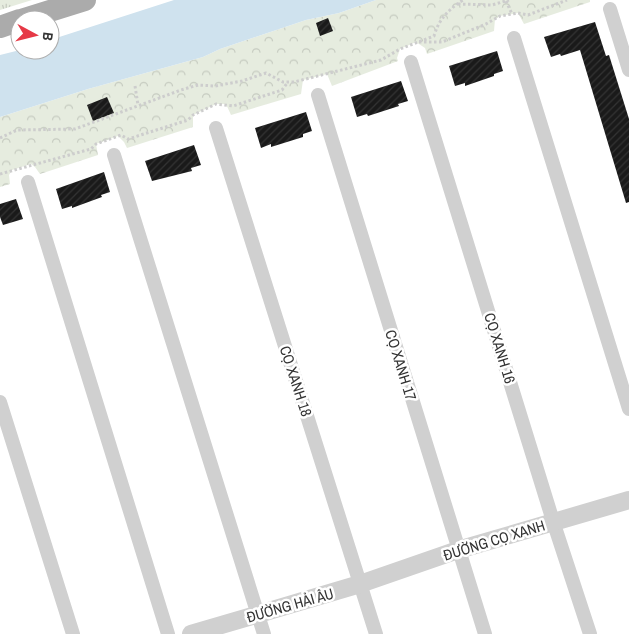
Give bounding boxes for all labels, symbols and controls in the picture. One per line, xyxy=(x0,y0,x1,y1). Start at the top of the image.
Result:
north arrow xyxy=(10,10,60,60)
text: B xyxy=(38,31,57,42)
street label: CỌ XANH 16 xyxy=(479,310,521,386)
street label: CỌ XANH 17 xyxy=(380,327,422,403)
street label: CỌ XANH 18 xyxy=(275,343,317,419)
street label: ĐƯỜNG CỌ XANH xyxy=(441,515,547,565)
street label: ĐƯỜNG HẢI ÂU xyxy=(244,583,336,627)

